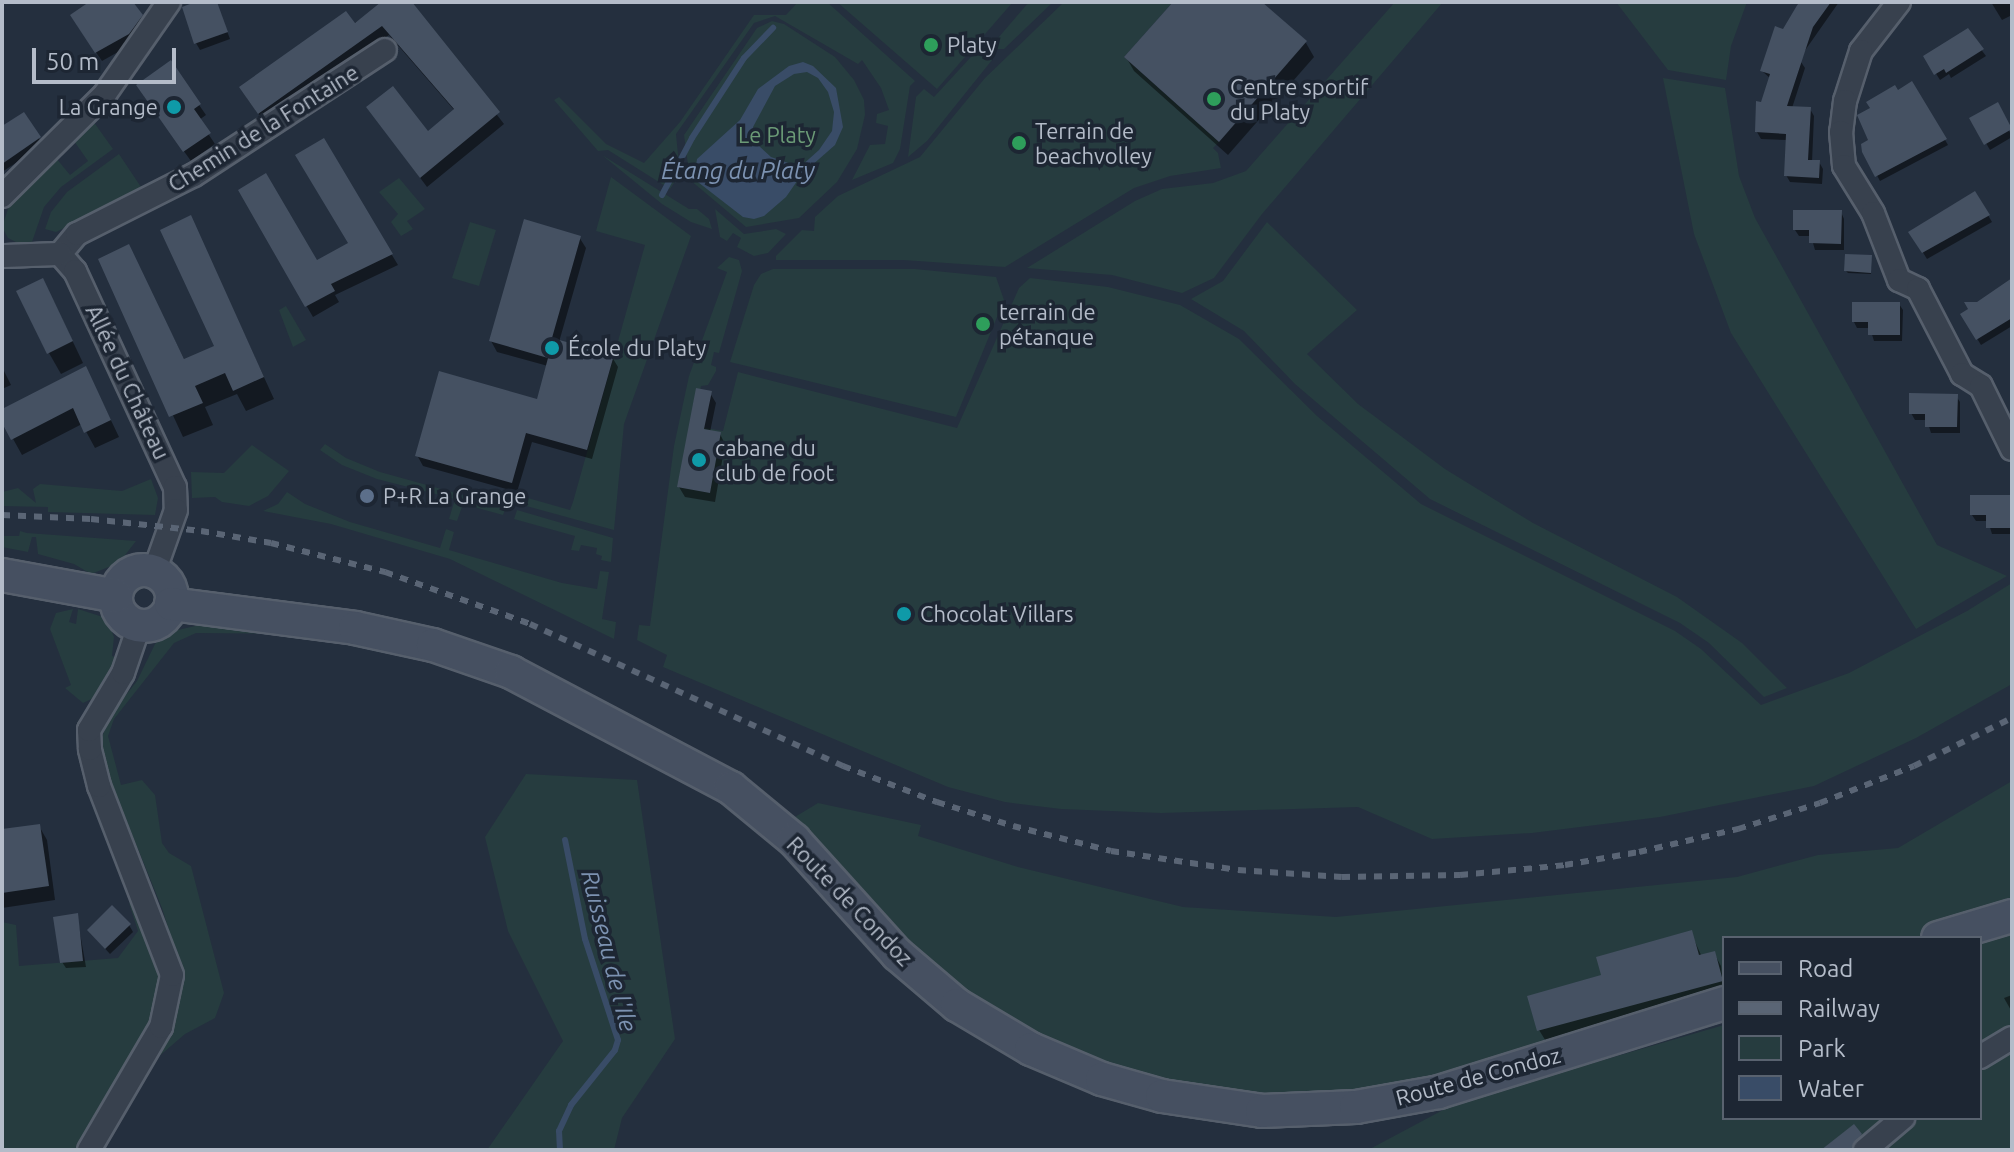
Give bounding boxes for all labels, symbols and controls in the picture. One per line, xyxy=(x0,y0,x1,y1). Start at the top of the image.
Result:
scale bar xyxy=(36,32,180,82)
place label: Platy xyxy=(947,32,997,58)
marker: Platy xyxy=(922,36,940,54)
text: 50 m xyxy=(46,48,99,75)
street label: Chemin de la Fontaine xyxy=(163,59,363,197)
place label: Centre sportif du Platy xyxy=(1230,73,1368,124)
marker: Centre sportif du Platy xyxy=(1205,90,1223,108)
place label: La Grange xyxy=(59,94,158,120)
marker: La Grange xyxy=(165,98,183,116)
place label: Terrain de beachvolley xyxy=(1035,117,1152,168)
park label: Le Platy xyxy=(738,122,816,148)
marker: Terrain de beachvolley xyxy=(1010,134,1028,152)
water label: Étang du Platy xyxy=(661,157,815,185)
place label: terrain de pétanque xyxy=(999,298,1096,350)
street label: Allée du Château xyxy=(81,300,175,464)
marker: terrain de pétanque xyxy=(974,315,992,333)
place label: École du Platy xyxy=(568,335,706,361)
marker: École du Platy xyxy=(543,339,561,357)
place label: cabane du club de foot xyxy=(715,434,834,486)
marker: cabane du club de foot xyxy=(690,451,708,469)
place label: P+R La Grange xyxy=(383,483,526,509)
marker: P+R La Grange xyxy=(358,487,376,505)
place label: Chocolat Villars xyxy=(920,601,1074,627)
marker: Chocolat Villars xyxy=(895,605,913,623)
street label: Route de Condoz xyxy=(782,831,918,971)
water label: Ruisseau de l'Ile xyxy=(575,867,643,1035)
legend xyxy=(1722,936,1982,1120)
text: Road xyxy=(1798,955,1853,982)
text: Railway xyxy=(1798,995,1880,1022)
text: Park xyxy=(1798,1035,1846,1062)
street label: Route de Condoz xyxy=(1393,1041,1563,1111)
text: Water xyxy=(1798,1075,1864,1102)

